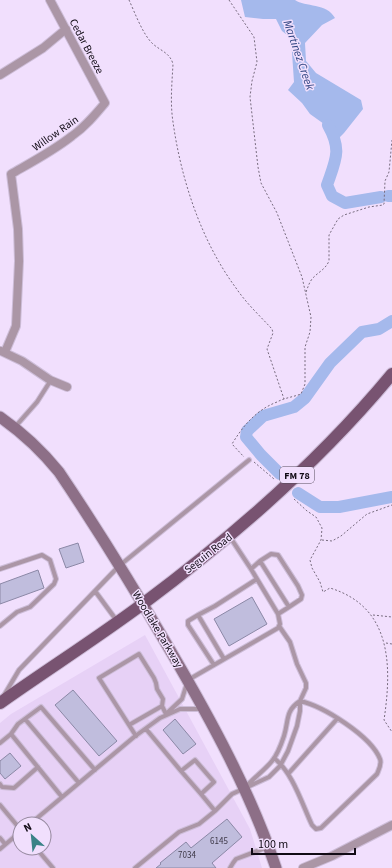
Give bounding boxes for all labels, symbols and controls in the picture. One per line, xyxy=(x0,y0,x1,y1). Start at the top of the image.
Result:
street label: Cedar Breeze xyxy=(66,16,108,77)
water label: Martinez Creek xyxy=(279,18,319,93)
street label: Willow Rain xyxy=(29,112,81,155)
road number: FM 78 xyxy=(280,467,314,483)
street label: Seguin Road xyxy=(181,530,235,577)
street label: Woodlake Parkway xyxy=(129,588,186,670)
north arrow xyxy=(12,816,52,856)
text: N xyxy=(21,819,34,836)
scale bar xyxy=(252,830,355,856)
house number: 6145 xyxy=(210,835,228,848)
text: 100 m xyxy=(258,836,288,853)
house number: 7034 xyxy=(178,849,196,862)

